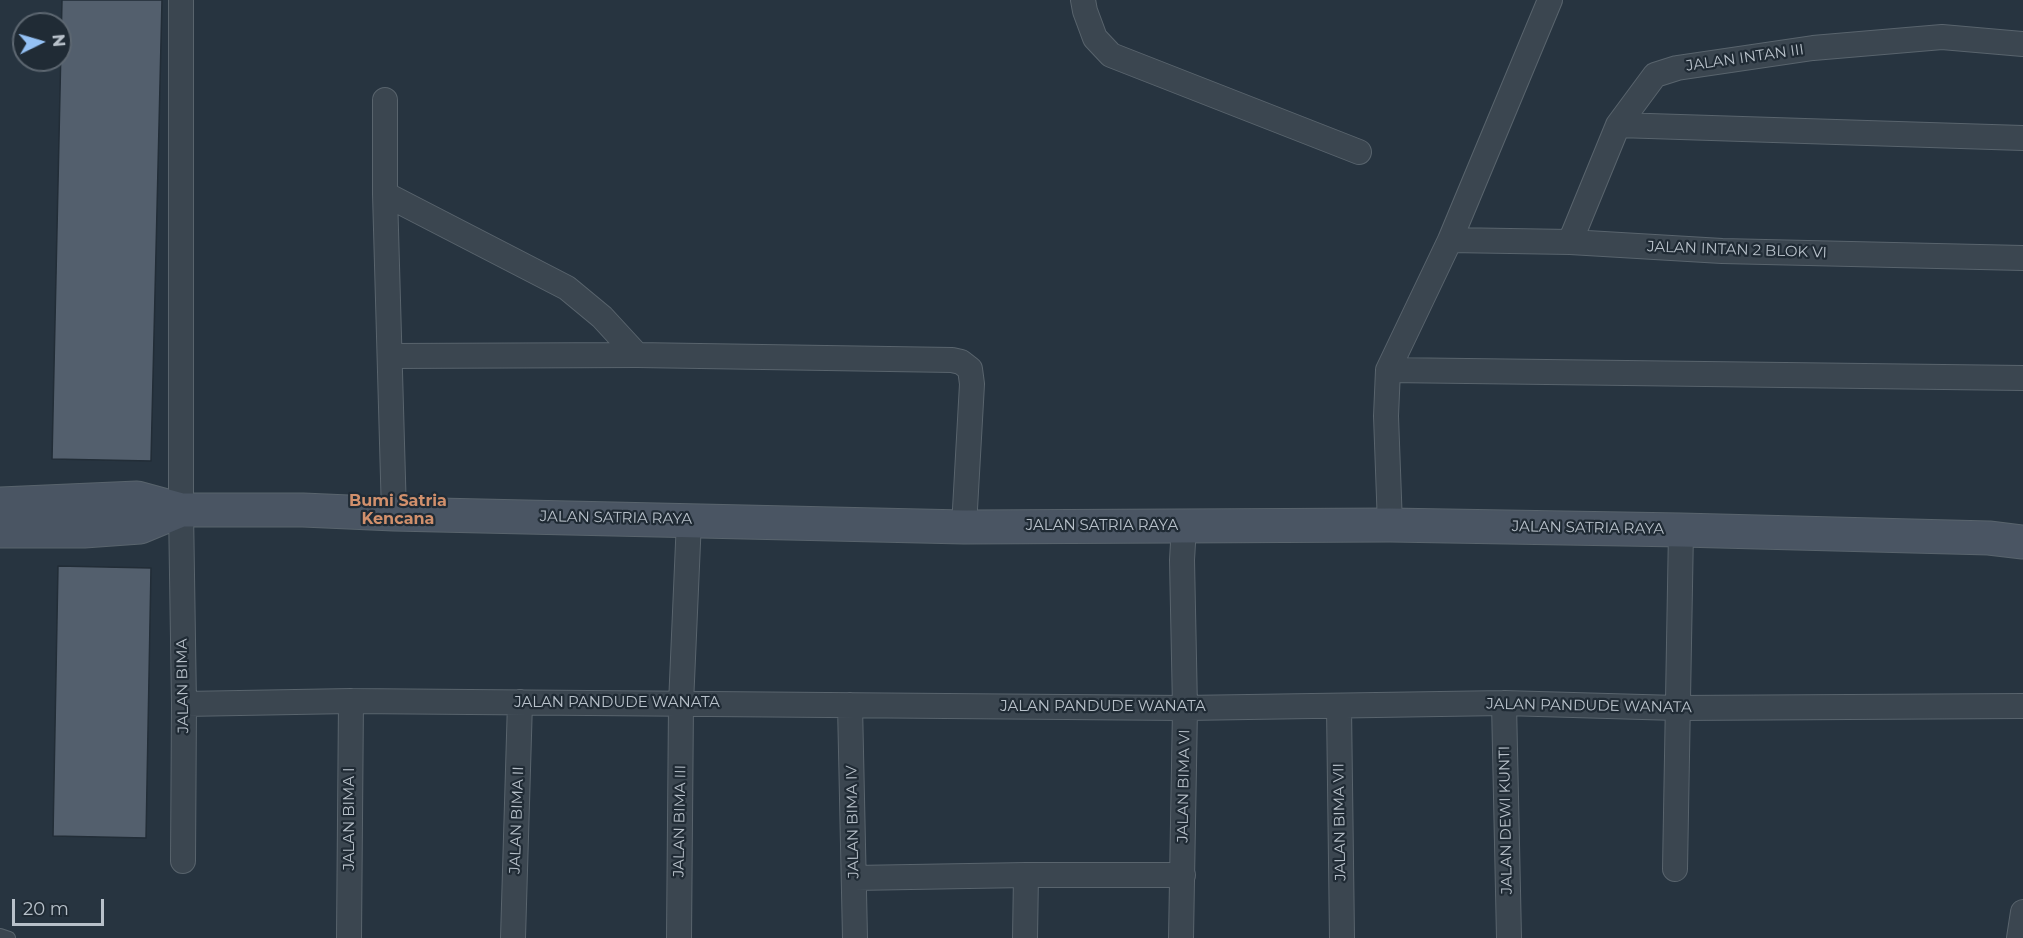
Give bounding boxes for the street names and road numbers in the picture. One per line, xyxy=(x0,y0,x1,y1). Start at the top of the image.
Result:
street label: JALAN INTAN III xyxy=(1685,41,1805,75)
street label: JALAN INTAN 2 BLOK VI xyxy=(1647,238,1827,262)
street label: JALAN SATRIA RAYA xyxy=(540,508,692,528)
street label: JALAN SATRIA RAYA xyxy=(1026,517,1178,535)
street label: JALAN SATRIA RAYA xyxy=(1512,518,1664,538)
street label: JALAN BIMA xyxy=(173,639,193,733)
street label: JALAN PANDUDE WANATA xyxy=(514,694,720,712)
street label: JALAN PANDUDE WANATA xyxy=(1486,695,1692,717)
street label: JALAN PANDUDE WANATA xyxy=(1000,698,1206,716)
street label: JALAN BIMA VI xyxy=(1174,729,1194,843)
street label: JALAN DEWI KUNTI xyxy=(1496,746,1516,894)
street label: JALAN BIMA VII xyxy=(1330,763,1350,881)
street label: JALAN BIMA III xyxy=(670,765,690,877)
street label: JALAN BIMA IV xyxy=(843,765,863,879)
street label: JALAN BIMA II xyxy=(506,766,528,874)
street label: JALAN BIMA I xyxy=(341,767,359,871)

